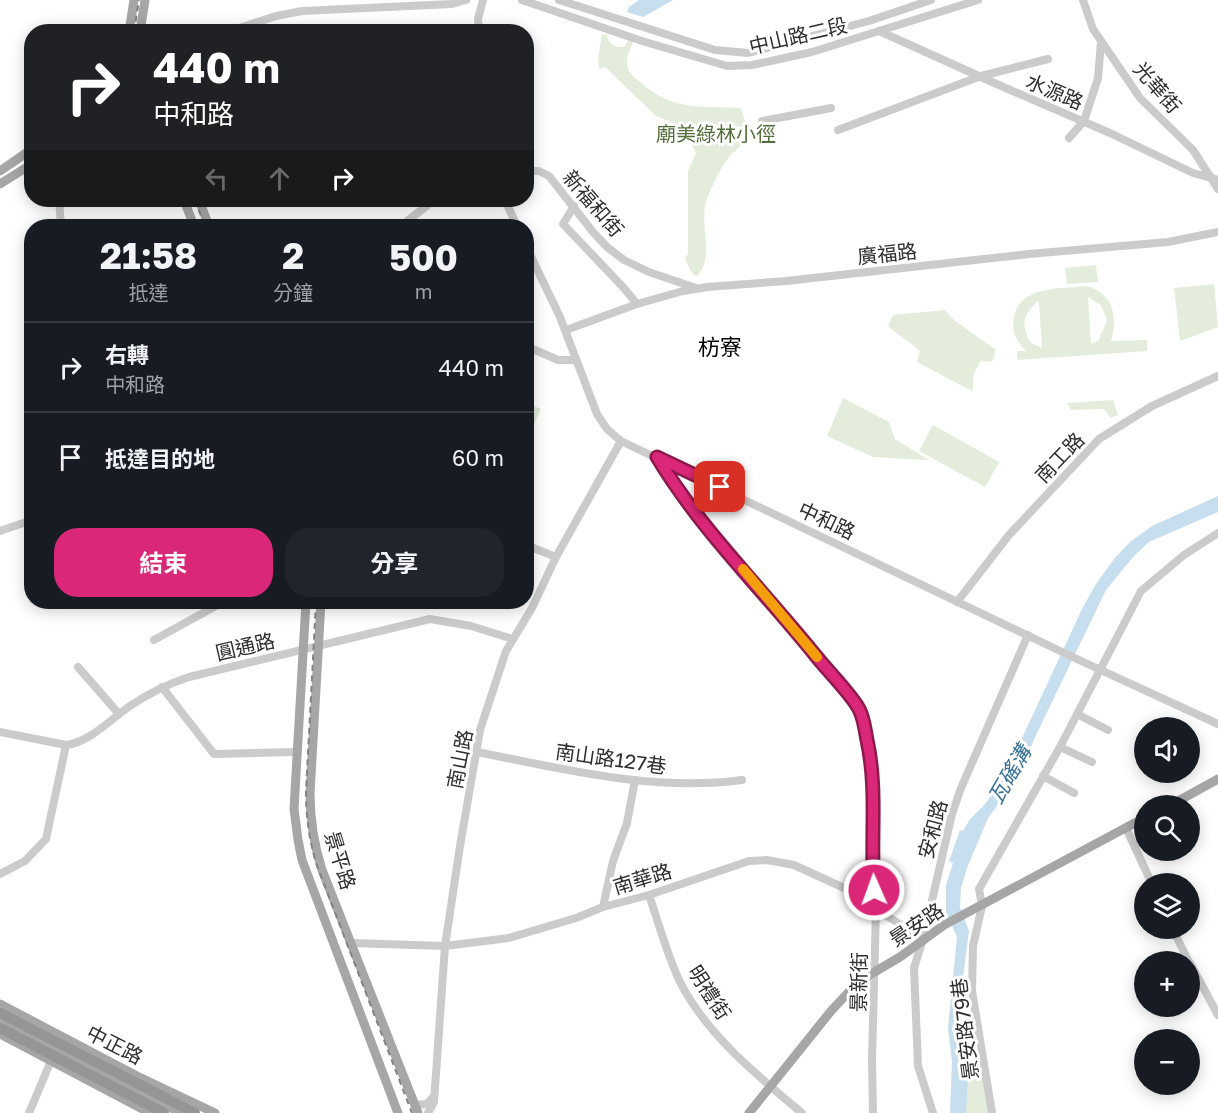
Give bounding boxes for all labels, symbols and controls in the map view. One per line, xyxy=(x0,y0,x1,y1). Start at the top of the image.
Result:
street label: 中山路二段 xyxy=(747,12,849,58)
text: 440 m xyxy=(153,42,280,92)
icon: right xyxy=(54,48,132,126)
street label: 光華街 xyxy=(1129,56,1187,118)
street label: 水源路 xyxy=(1023,68,1087,114)
text: 中和路 xyxy=(153,98,234,130)
park label: 廟美綠林小徑 xyxy=(656,121,776,145)
icon: left xyxy=(200,162,233,195)
icon: ahead xyxy=(263,162,296,195)
icon: right xyxy=(326,162,359,195)
street label: 新福和街 xyxy=(559,165,629,241)
text: 21:58 xyxy=(100,234,197,277)
text: 2 xyxy=(282,234,304,277)
text: 500 xyxy=(389,236,458,279)
street label: 廣福路 xyxy=(856,238,918,268)
text: m xyxy=(415,279,432,303)
text: 抵達 xyxy=(129,280,169,304)
text: 分鐘 xyxy=(273,280,313,304)
district label: 枋寮 xyxy=(698,333,742,360)
text: 右轉 xyxy=(105,341,149,368)
icon: right xyxy=(54,351,87,384)
text: 440 m xyxy=(439,354,504,381)
text: 中和路 xyxy=(105,372,165,396)
street label: 南工路 xyxy=(1030,427,1088,487)
icon: arrive xyxy=(54,441,87,474)
text: 60 m xyxy=(452,444,504,471)
text: 抵達目的地 xyxy=(105,445,215,472)
pin xyxy=(694,461,745,512)
icon: arrive xyxy=(703,470,736,503)
street label: 中和路 xyxy=(795,496,859,544)
button: 結束 xyxy=(54,528,273,597)
button: 分享 xyxy=(285,528,504,597)
street label: 圓通路 xyxy=(213,628,277,664)
map controls xyxy=(1134,717,1200,1095)
button: sound xyxy=(1134,717,1200,783)
street label: 南山路 xyxy=(441,727,477,791)
street label: 南山路127巷 xyxy=(554,738,668,778)
water label: 瓦磘溝 xyxy=(982,738,1038,808)
button: search xyxy=(1134,795,1200,861)
street label: 安和路 xyxy=(913,797,951,861)
street label: 景平路 xyxy=(321,828,361,892)
street label: 南華路 xyxy=(610,858,674,898)
position arrow xyxy=(842,858,906,922)
button: layers xyxy=(1134,873,1200,939)
street label: 景安路 xyxy=(884,897,948,951)
button: + xyxy=(1134,951,1200,1017)
street label: 景新街 xyxy=(845,952,871,1012)
street label: 明禮街 xyxy=(684,960,736,1024)
street label: 景安路79巷 xyxy=(946,977,982,1081)
street label: 中正路 xyxy=(83,1020,147,1068)
button: − xyxy=(1134,1029,1200,1095)

